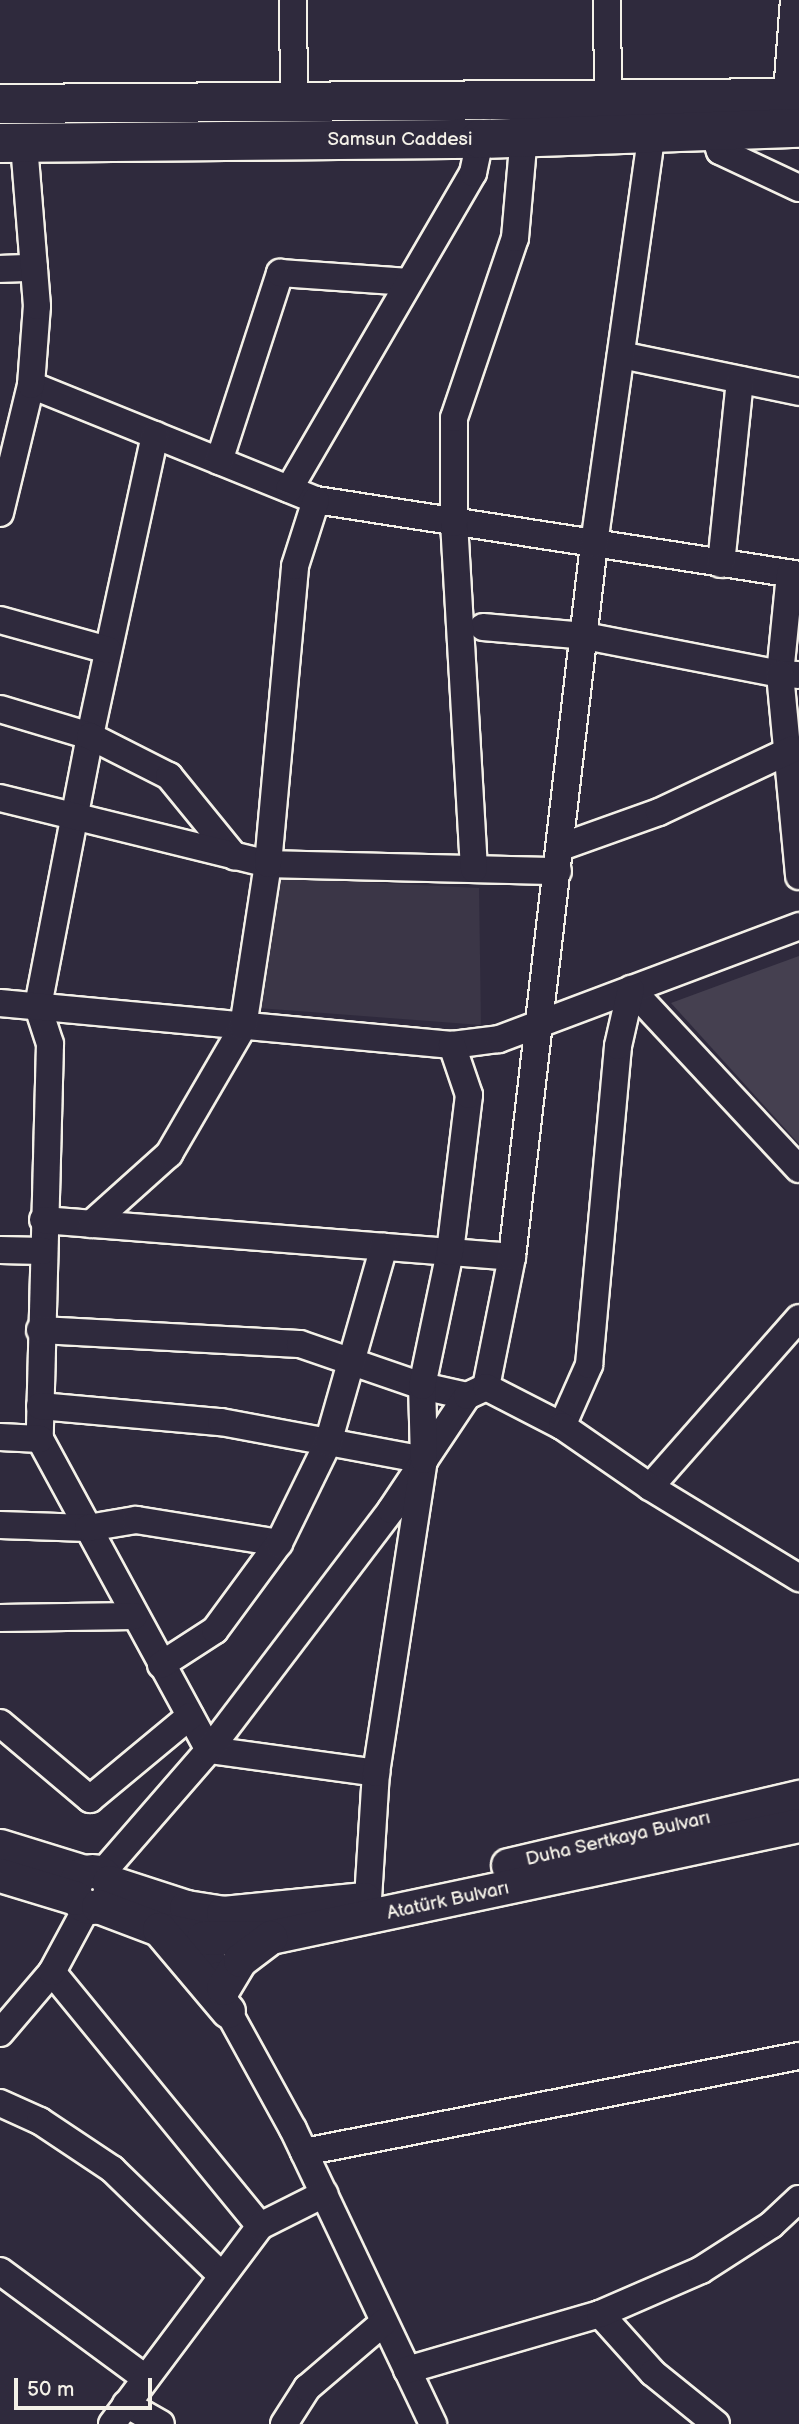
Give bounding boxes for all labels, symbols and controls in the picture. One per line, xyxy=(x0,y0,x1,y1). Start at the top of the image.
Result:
street label: Samsun Caddesi xyxy=(328,129,472,151)
street label: Duha Sertkaya Bulvarı xyxy=(523,1807,713,1871)
street label: Atatürk Bulvarı xyxy=(385,1877,511,1925)
scale bar xyxy=(18,2364,156,2408)
text: 50 m xyxy=(27,2377,74,2402)

